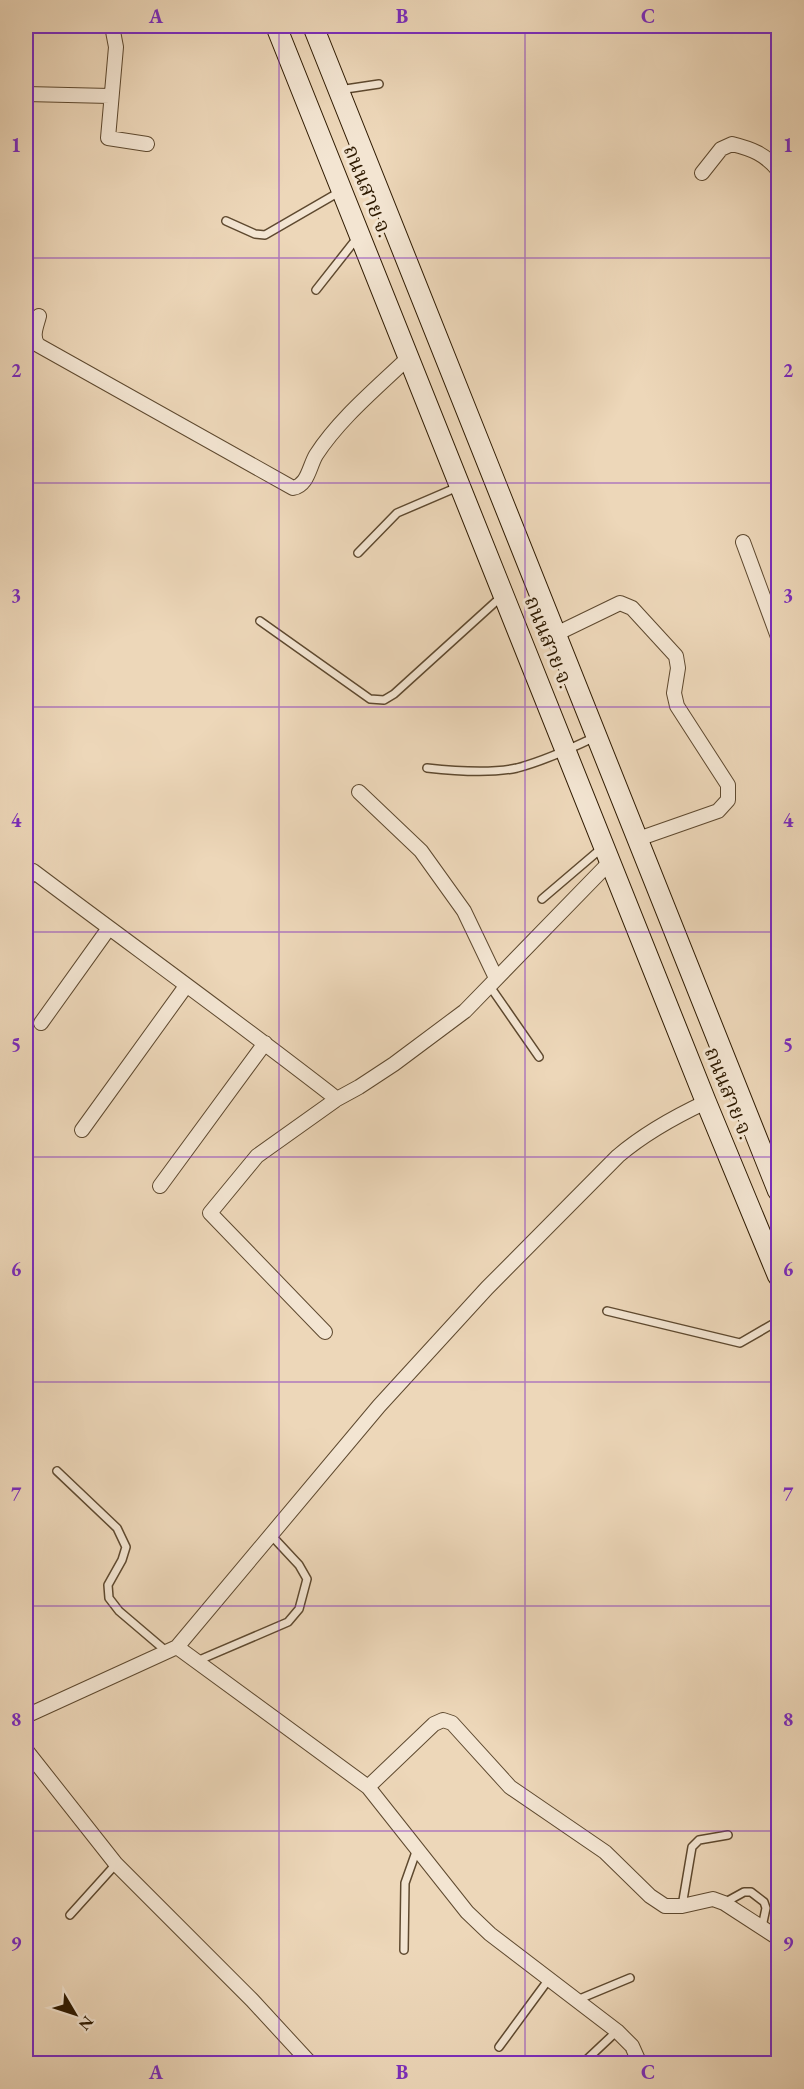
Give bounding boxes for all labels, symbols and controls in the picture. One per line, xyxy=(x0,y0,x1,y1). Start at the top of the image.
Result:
text: A xyxy=(148,3,164,29)
text: B xyxy=(396,3,408,29)
text: C xyxy=(641,3,655,29)
text: 1 xyxy=(11,132,21,158)
text: 1 xyxy=(783,132,793,158)
street label: ถนนสาย จ. xyxy=(338,141,399,241)
text: 2 xyxy=(11,357,22,383)
text: 2 xyxy=(783,357,794,383)
text: 3 xyxy=(11,582,21,608)
text: 3 xyxy=(783,582,793,608)
street label: ถนนสาย จ. xyxy=(519,592,580,692)
text: 4 xyxy=(11,807,22,833)
text: 4 xyxy=(783,807,794,833)
text: 5 xyxy=(11,1031,21,1057)
text: 5 xyxy=(783,1031,793,1057)
street label: ถนนสาย จ. xyxy=(699,1043,760,1143)
text: 6 xyxy=(11,1256,22,1282)
text: 6 xyxy=(783,1256,794,1282)
text: 7 xyxy=(11,1481,22,1507)
text: 7 xyxy=(783,1481,794,1507)
text: 8 xyxy=(11,1706,21,1732)
text: 8 xyxy=(783,1706,793,1732)
text: 9 xyxy=(11,1930,22,1956)
text: 9 xyxy=(783,1930,794,1956)
north arrow xyxy=(45,1984,105,2044)
text: N xyxy=(74,2011,99,2035)
text: A xyxy=(148,2059,164,2085)
text: B xyxy=(396,2059,408,2085)
text: C xyxy=(641,2059,655,2085)

